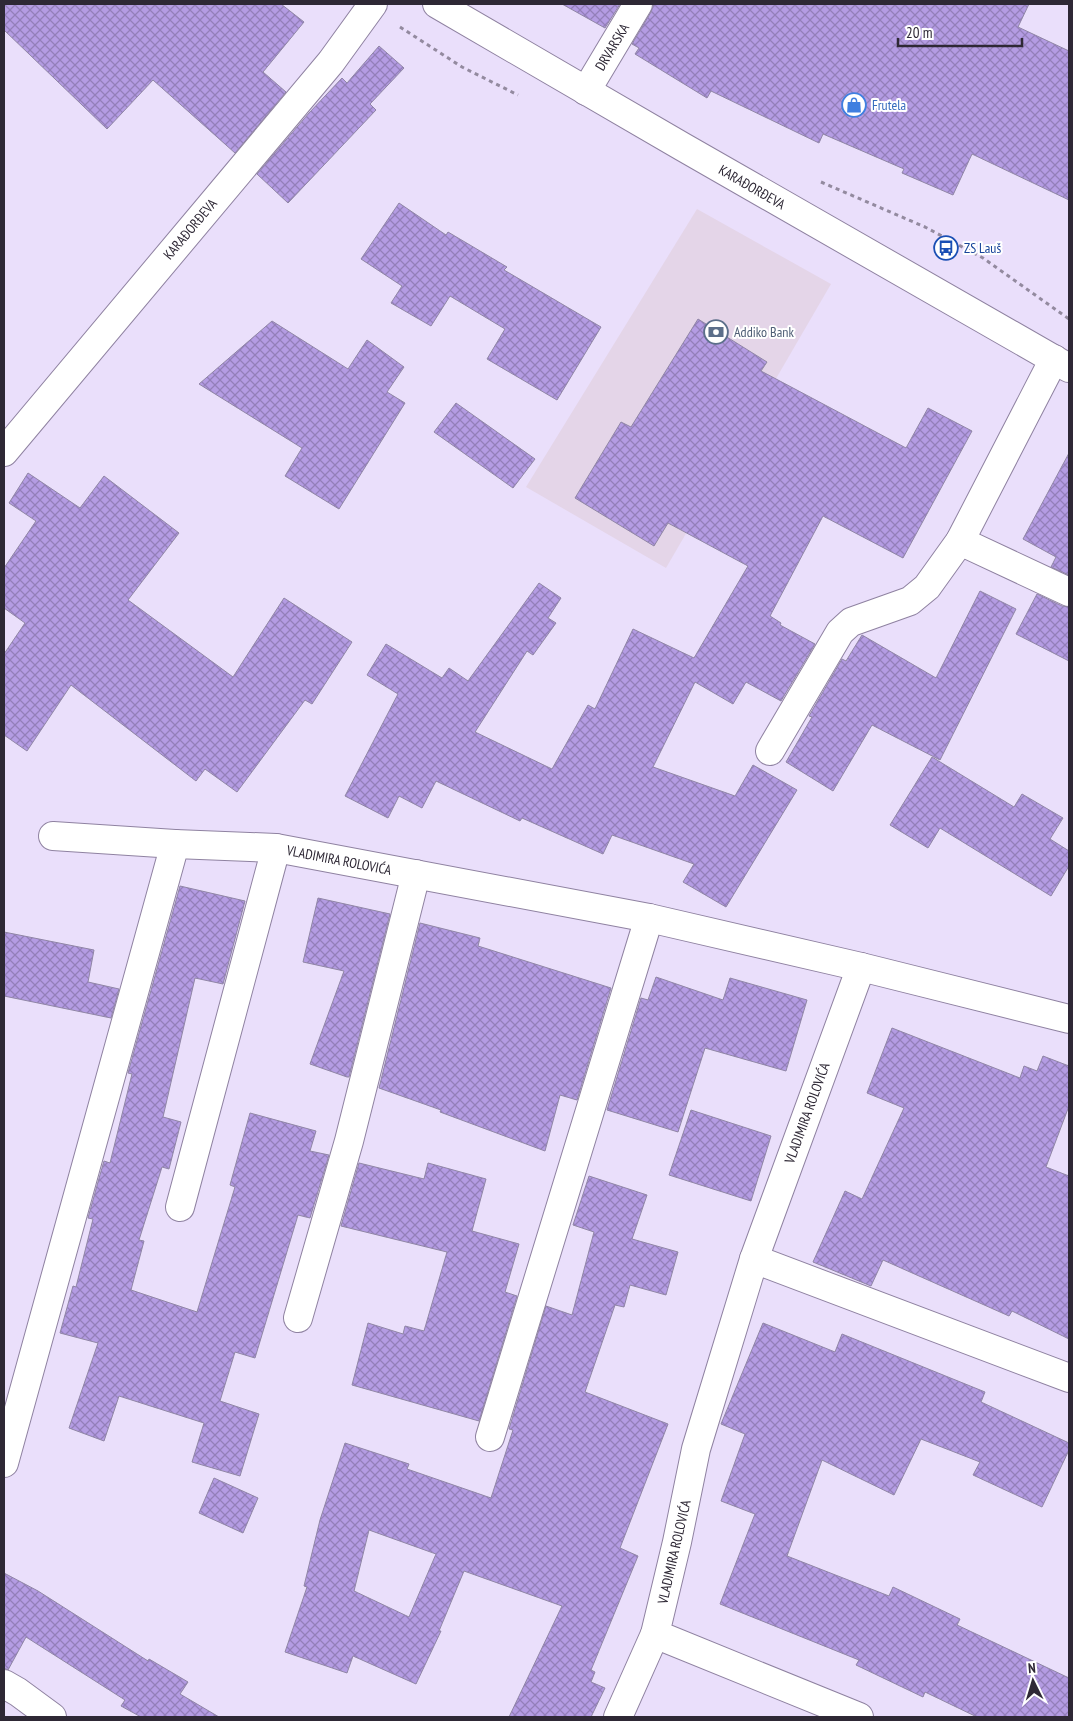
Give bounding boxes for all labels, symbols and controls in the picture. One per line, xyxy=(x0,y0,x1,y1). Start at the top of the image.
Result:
scale bar xyxy=(898,15,1022,47)
street label: DRVARSKA xyxy=(591,20,633,74)
text: 20 m xyxy=(906,23,932,42)
shop icon: Frutela xyxy=(841,92,867,118)
place label: Frutela xyxy=(872,96,906,114)
street label: KARAĐORĐEVA xyxy=(715,161,789,213)
street label: KARAĐORĐEVA xyxy=(159,195,221,263)
bus stop icon: ZS Lauš xyxy=(933,235,959,261)
place label: ZS Lauš xyxy=(964,239,1001,257)
bank icon: Addiko Bank xyxy=(703,319,729,345)
place label: Addiko Bank xyxy=(734,323,794,341)
street label: VLADIMIRA ROLOVIĆA xyxy=(284,841,393,879)
street label: VLADIMIRA ROLOVIĆA xyxy=(780,1060,834,1167)
street label: VLADIMIRA ROLOVIĆA xyxy=(653,1498,695,1607)
north arrow xyxy=(1008,1656,1058,1706)
text: N xyxy=(1027,1659,1036,1677)

